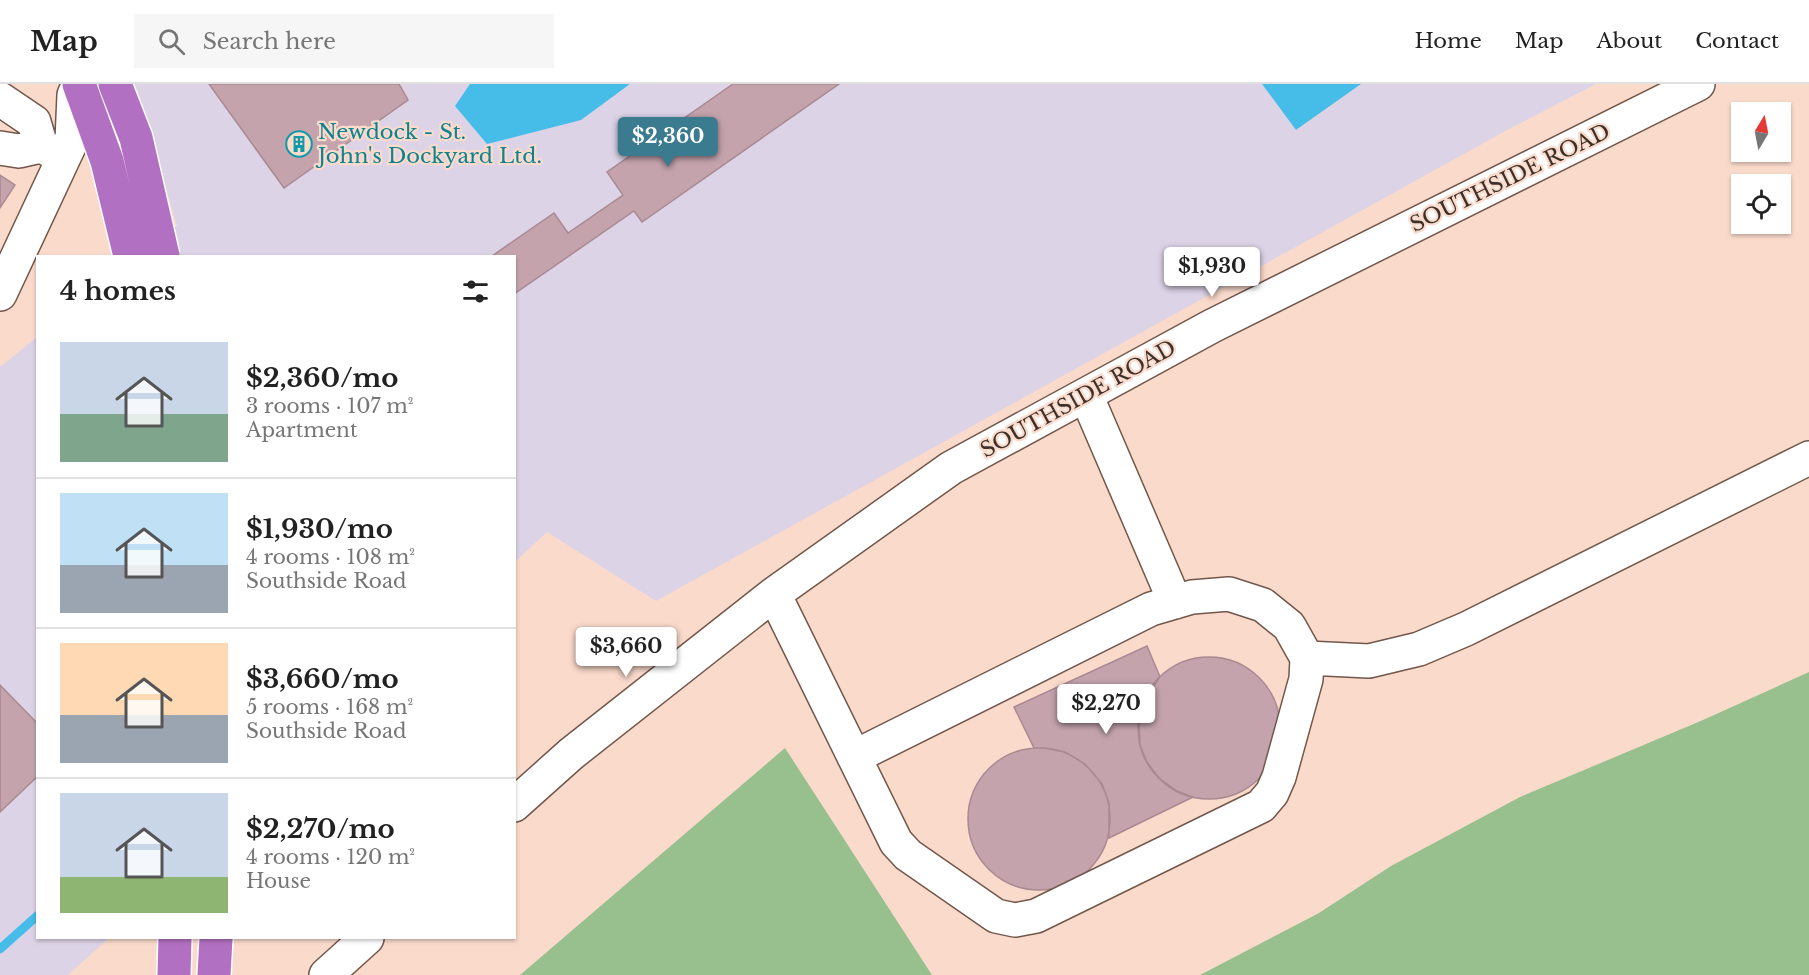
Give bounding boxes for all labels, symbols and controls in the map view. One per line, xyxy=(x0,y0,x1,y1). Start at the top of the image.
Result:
search box xyxy=(134,14,554,68)
text: Map xyxy=(30,24,98,59)
icon: search xyxy=(155,25,188,58)
text: Search here xyxy=(203,28,336,55)
text: Home xyxy=(1415,28,1482,54)
text: Map xyxy=(1515,28,1563,54)
text: About xyxy=(1596,28,1662,54)
text: Contact xyxy=(1695,28,1779,54)
north arrow xyxy=(1731,102,1791,162)
map controls xyxy=(1731,102,1791,234)
pin: $2,360 xyxy=(619,117,717,168)
street label: SOUTHSIDE ROAD xyxy=(1406,118,1614,238)
place label: Newdock - St. John's Dockyard Ltd. xyxy=(315,119,542,169)
text: $2,360 xyxy=(632,124,704,148)
building icon: Newdock - St. John's Dockyard Ltd. xyxy=(284,129,314,159)
button: locate xyxy=(1731,174,1791,234)
pin: $1,930 xyxy=(1163,247,1261,298)
text: $1,930 xyxy=(1178,254,1246,278)
text: 4 homes xyxy=(60,275,176,307)
icon: filters xyxy=(459,275,492,308)
street label: SOUTHSIDE ROAD xyxy=(976,334,1180,464)
text: $2,360/mo xyxy=(246,362,399,394)
icon: home xyxy=(108,366,180,438)
text: 3 rooms · 107 m² xyxy=(246,394,413,418)
text: Apartment xyxy=(246,418,357,442)
text: $1,930/mo xyxy=(246,513,393,545)
icon: home xyxy=(108,517,180,589)
text: 4 rooms · 108 m² xyxy=(246,545,415,569)
text: Southside Road xyxy=(246,569,407,593)
pin: $3,660 xyxy=(577,627,675,678)
text: $3,660 xyxy=(590,634,662,658)
text: $3,660/mo xyxy=(246,663,399,695)
icon: home xyxy=(108,667,180,739)
pin: $2,270 xyxy=(1057,684,1155,735)
text: $2,270 xyxy=(1071,691,1141,715)
text: 5 rooms · 168 m² xyxy=(246,695,413,719)
text: Southside Road xyxy=(246,719,407,743)
text: $2,270/mo xyxy=(246,813,395,845)
icon: home xyxy=(108,817,180,889)
text: 4 rooms · 120 m² xyxy=(246,845,415,869)
text: House xyxy=(246,869,311,893)

